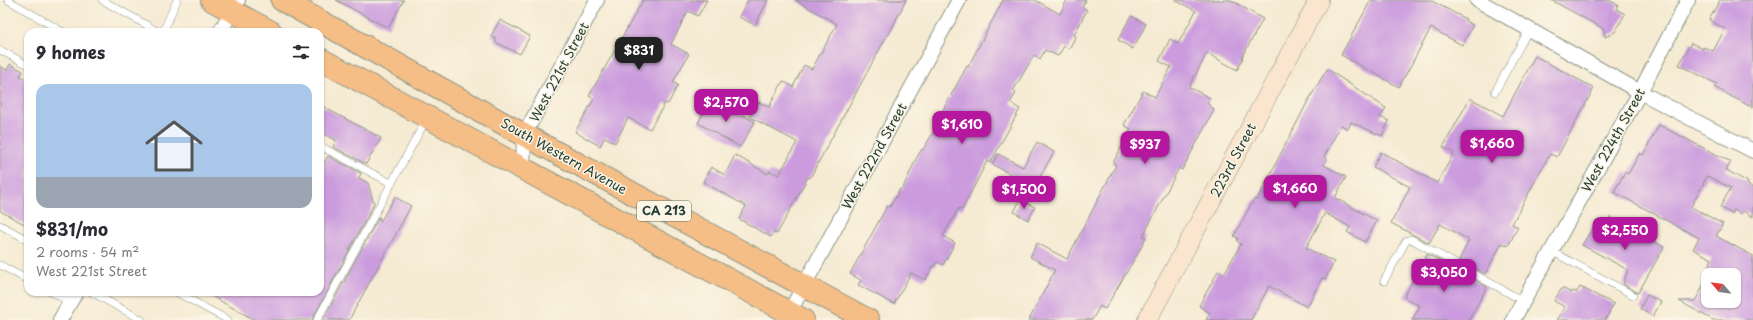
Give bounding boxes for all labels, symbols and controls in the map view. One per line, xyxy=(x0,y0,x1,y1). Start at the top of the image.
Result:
street label: West 221st Street xyxy=(524,18,593,125)
pin: $831 xyxy=(615,37,663,71)
text: 9 homes xyxy=(36,39,105,65)
text: $831 xyxy=(624,40,654,59)
icon: filters xyxy=(290,41,312,63)
street label: West 224th Street xyxy=(1576,84,1649,195)
pin: $2,570 xyxy=(693,89,759,123)
text: $2,570 xyxy=(703,92,749,111)
street label: West 222nd Street xyxy=(836,99,911,212)
icon: home xyxy=(138,110,210,182)
pin: $1,610 xyxy=(929,111,995,145)
street label: South Western Avenue xyxy=(498,113,631,198)
text: $1,610 xyxy=(941,114,983,133)
street label: 223rd Street xyxy=(1205,119,1260,200)
pin: $1,660 xyxy=(1459,130,1525,164)
pin: $937 xyxy=(1121,131,1169,165)
text: $1,660 xyxy=(1470,133,1514,152)
text: $937 xyxy=(1129,134,1161,153)
pin: $1,660 xyxy=(1262,175,1328,209)
pin: $1,500 xyxy=(991,176,1057,210)
text: $1,660 xyxy=(1273,178,1317,197)
text: $1,500 xyxy=(1001,179,1047,198)
road number: CA 213 xyxy=(637,201,691,221)
text: $831/mo xyxy=(36,216,108,242)
pin: $2,550 xyxy=(1592,217,1658,251)
text: $2,550 xyxy=(1602,220,1648,239)
text: 2 rooms · 54 m² xyxy=(36,242,139,261)
pin: $3,050 xyxy=(1411,259,1477,293)
text: West 221st Street xyxy=(36,261,147,280)
text: $3,050 xyxy=(1420,262,1468,281)
north arrow xyxy=(1701,268,1741,308)
map controls xyxy=(1701,268,1741,308)

